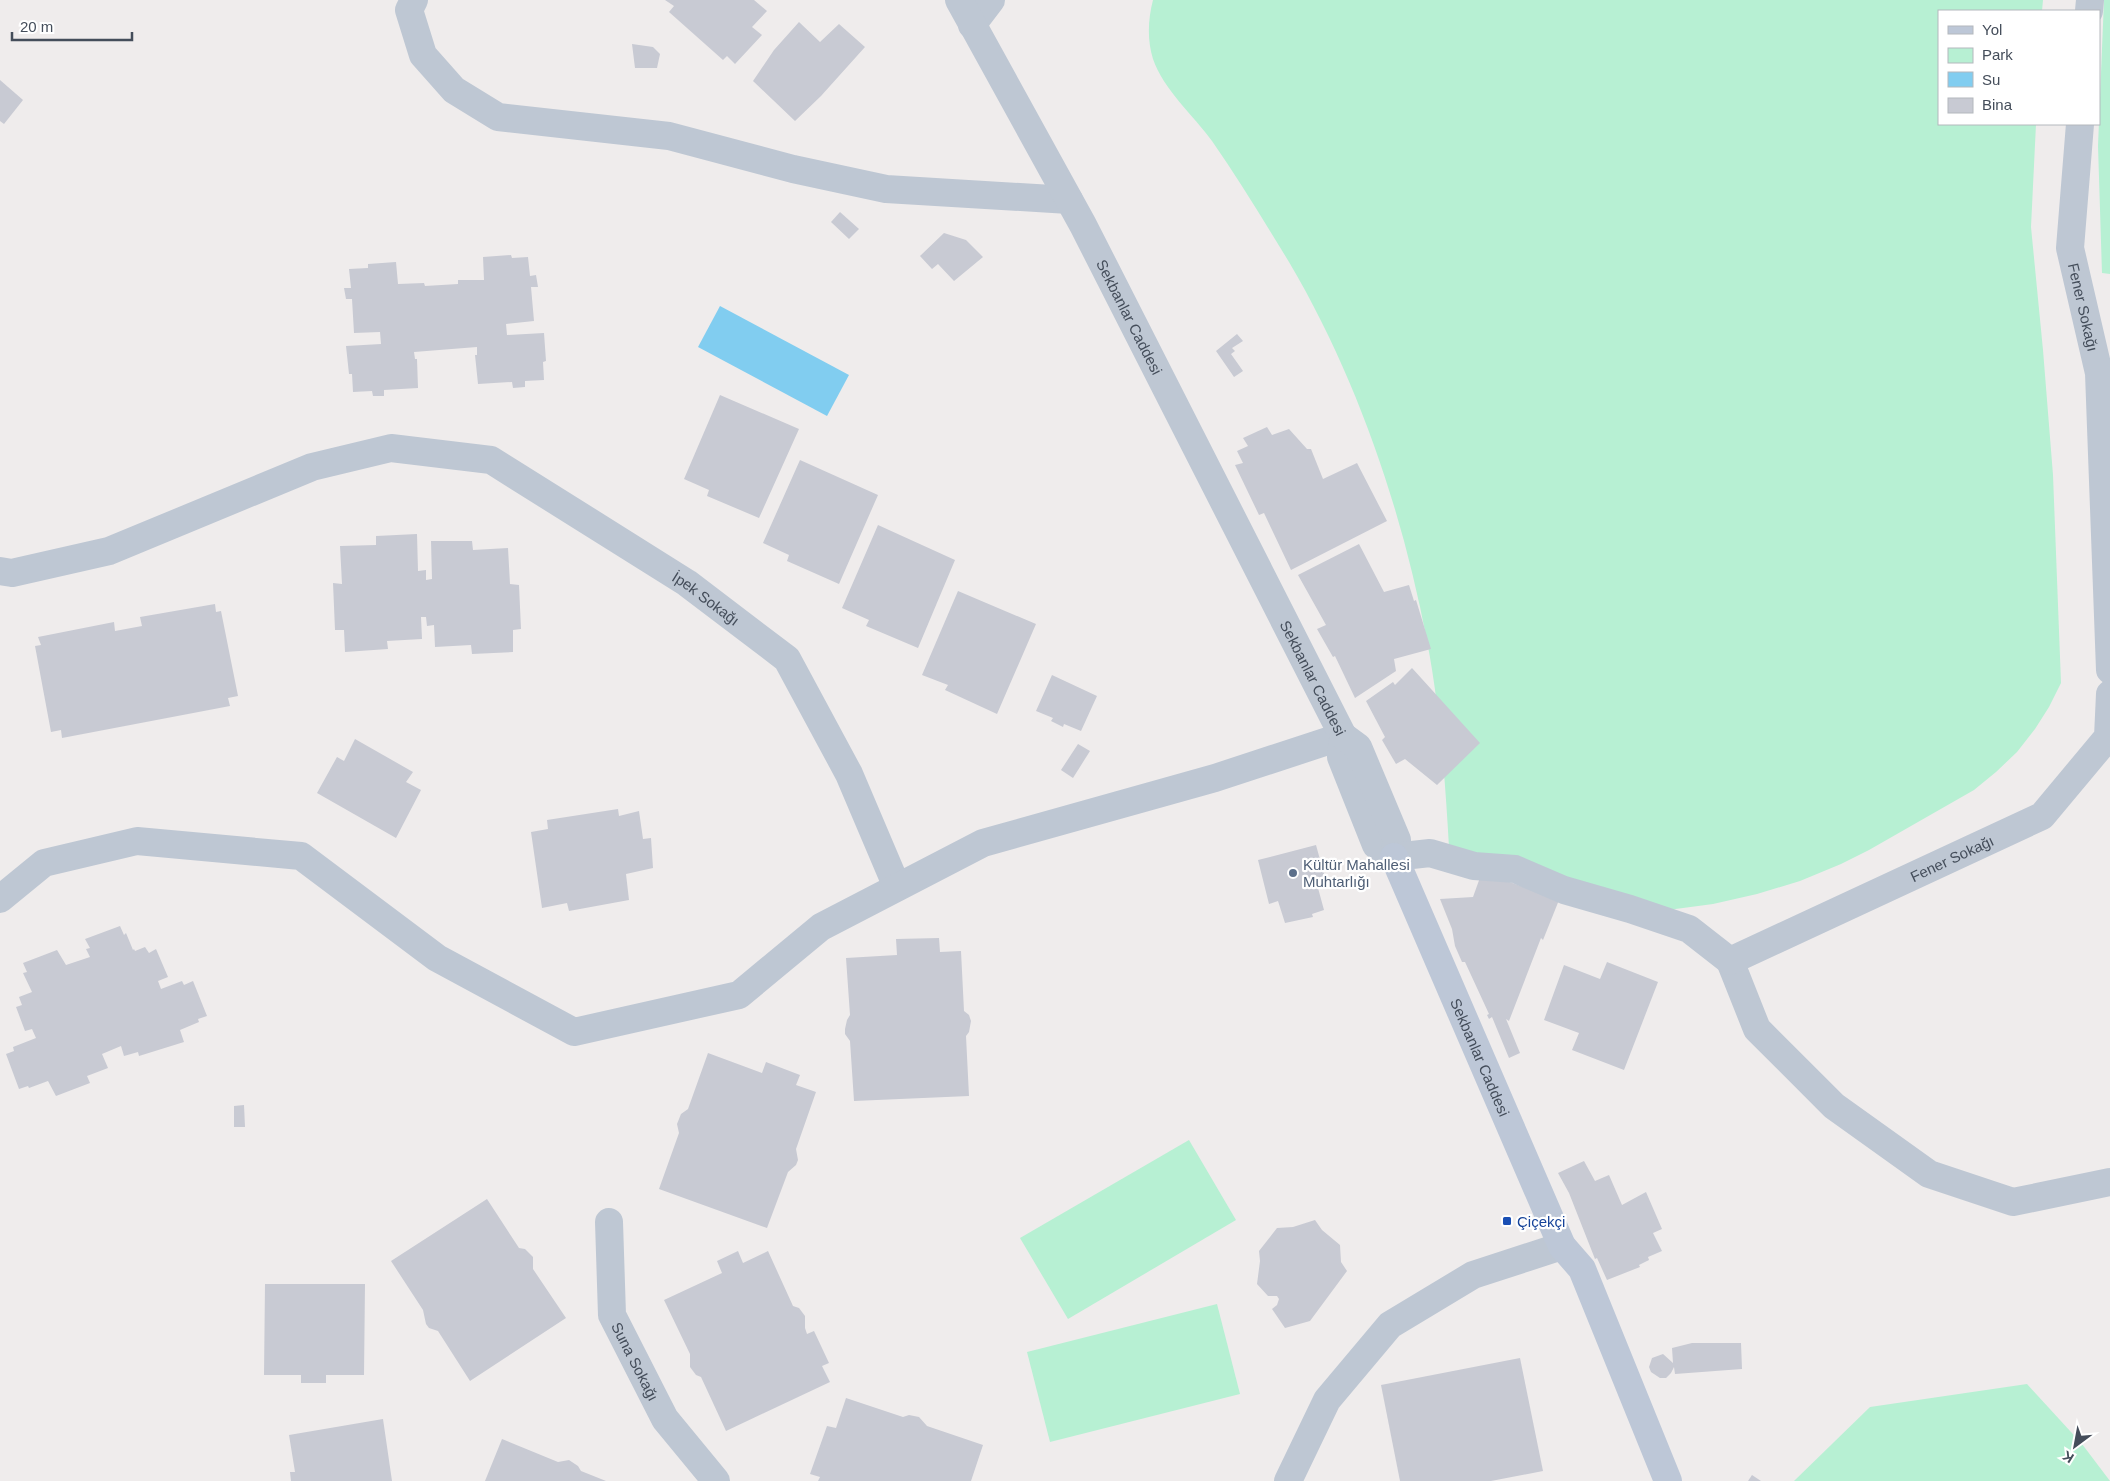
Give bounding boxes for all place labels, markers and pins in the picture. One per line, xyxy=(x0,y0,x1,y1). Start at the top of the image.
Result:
place label: Kültür Mahallesi Muhtarlığı xyxy=(1303,856,1410,890)
marker: Kültür Mahallesi Muhtarlığı xyxy=(1287,867,1299,879)
place label: Çiçekçi xyxy=(1517,1213,1565,1230)
marker: Çiçekçi xyxy=(1501,1215,1513,1227)

